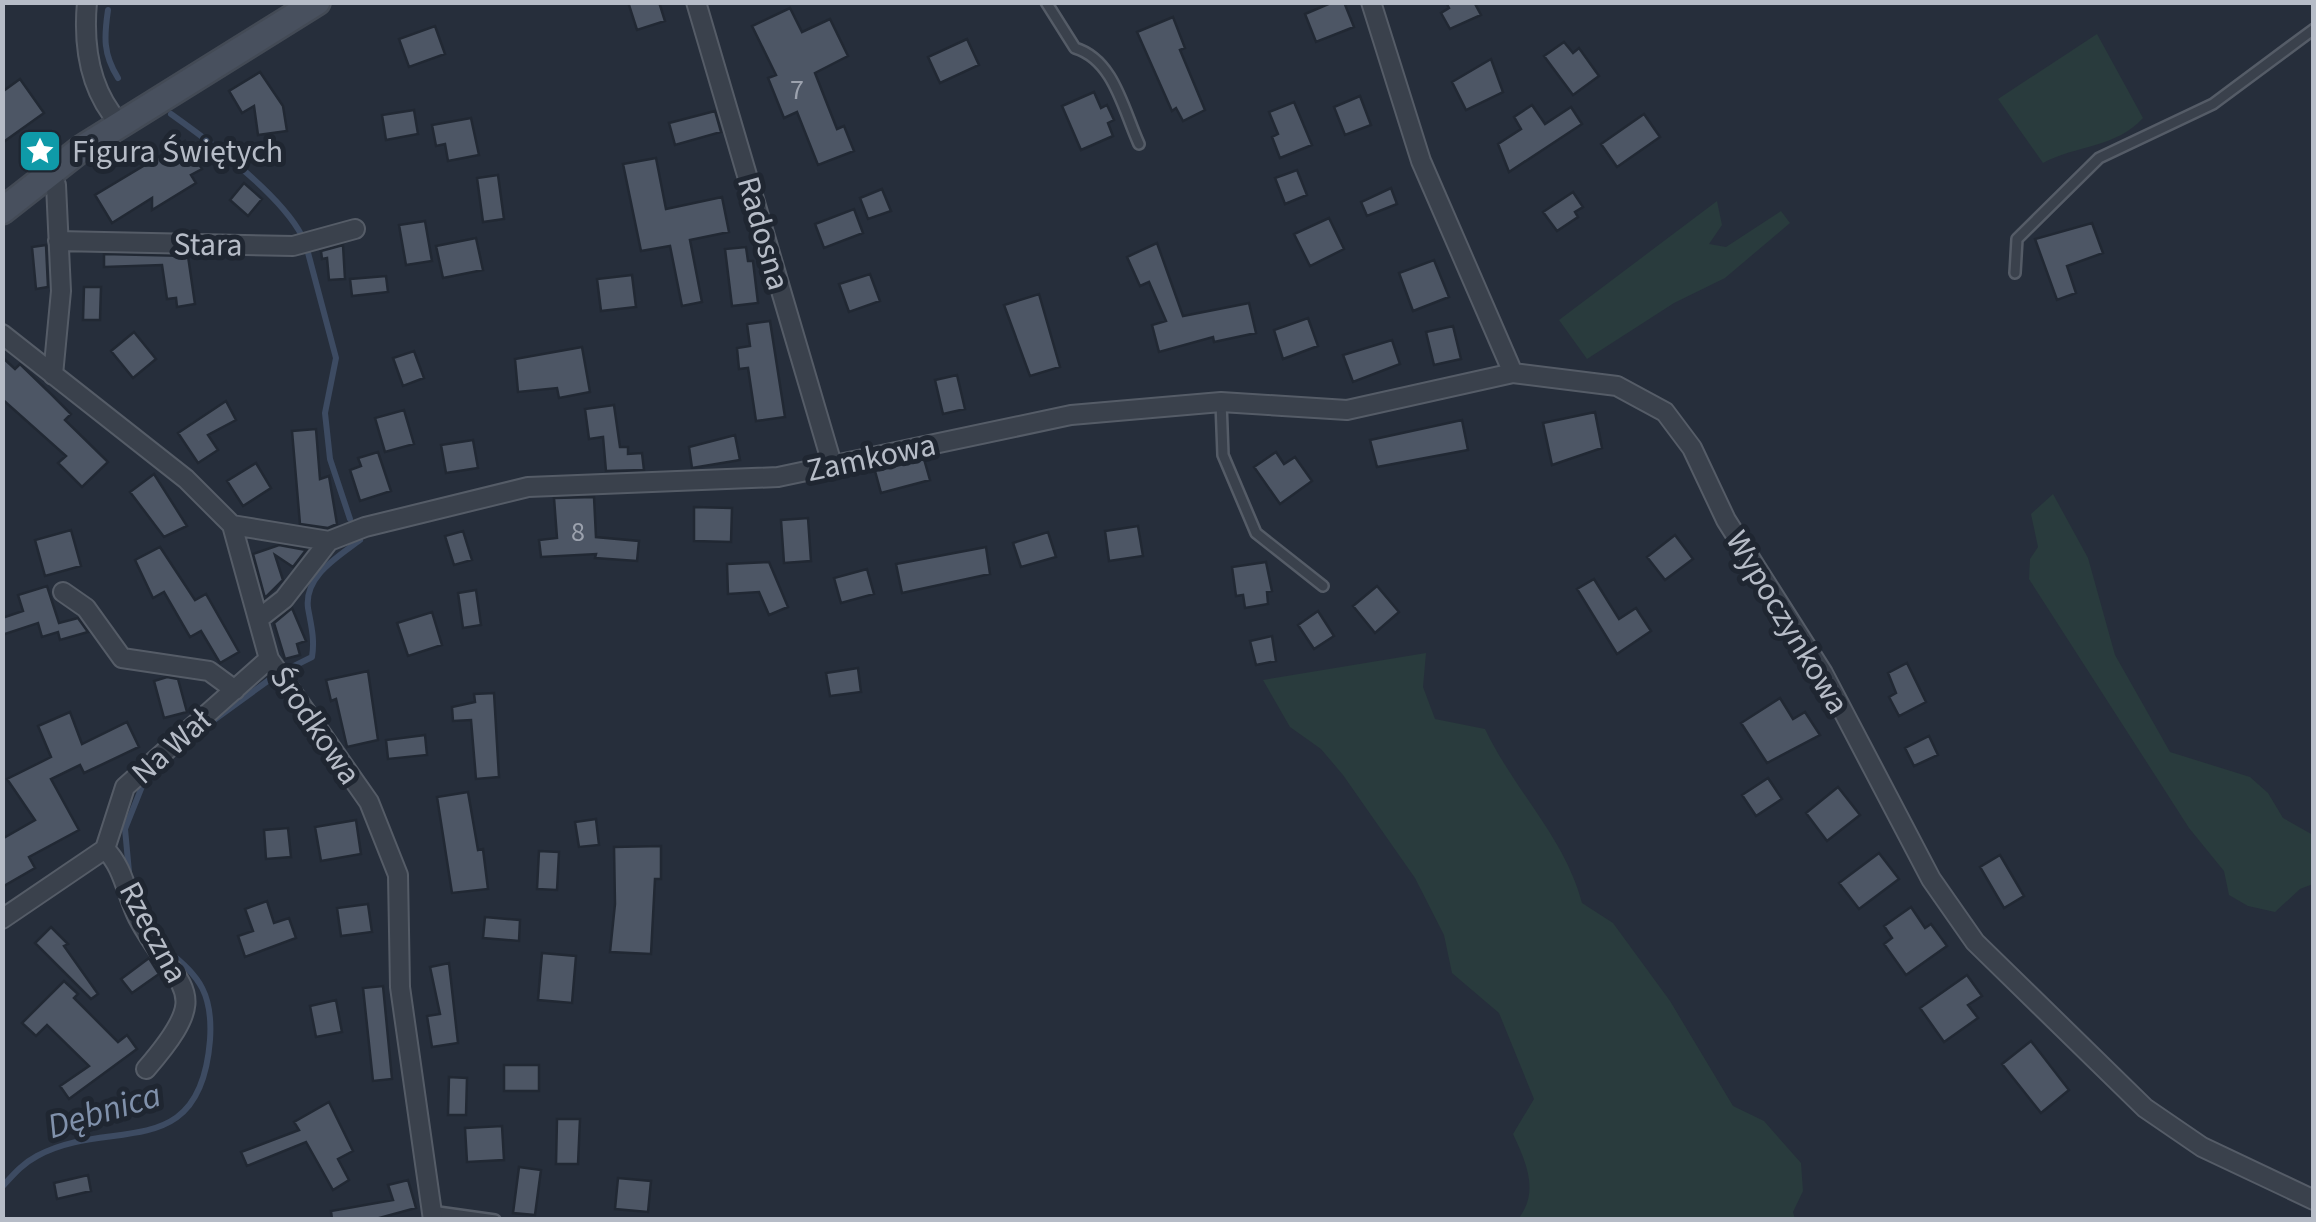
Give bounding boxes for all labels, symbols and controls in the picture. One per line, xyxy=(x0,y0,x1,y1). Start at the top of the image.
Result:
house number: 7 xyxy=(790,70,804,110)
place icon: Figura Świętych xyxy=(17,128,63,174)
place label: Figura Świętych xyxy=(72,129,283,175)
street label: Radosna xyxy=(725,171,801,296)
street label: Stara xyxy=(173,221,243,269)
street label: Zamkowa xyxy=(803,422,940,494)
house number: 8 xyxy=(571,512,585,552)
street label: Wypoczynkowa xyxy=(1714,522,1860,723)
street label: Środkowa xyxy=(259,657,372,794)
street label: Na Wał xyxy=(122,698,222,795)
street label: Rzeczna xyxy=(107,874,199,991)
water label: Dębnica xyxy=(41,1070,167,1152)

